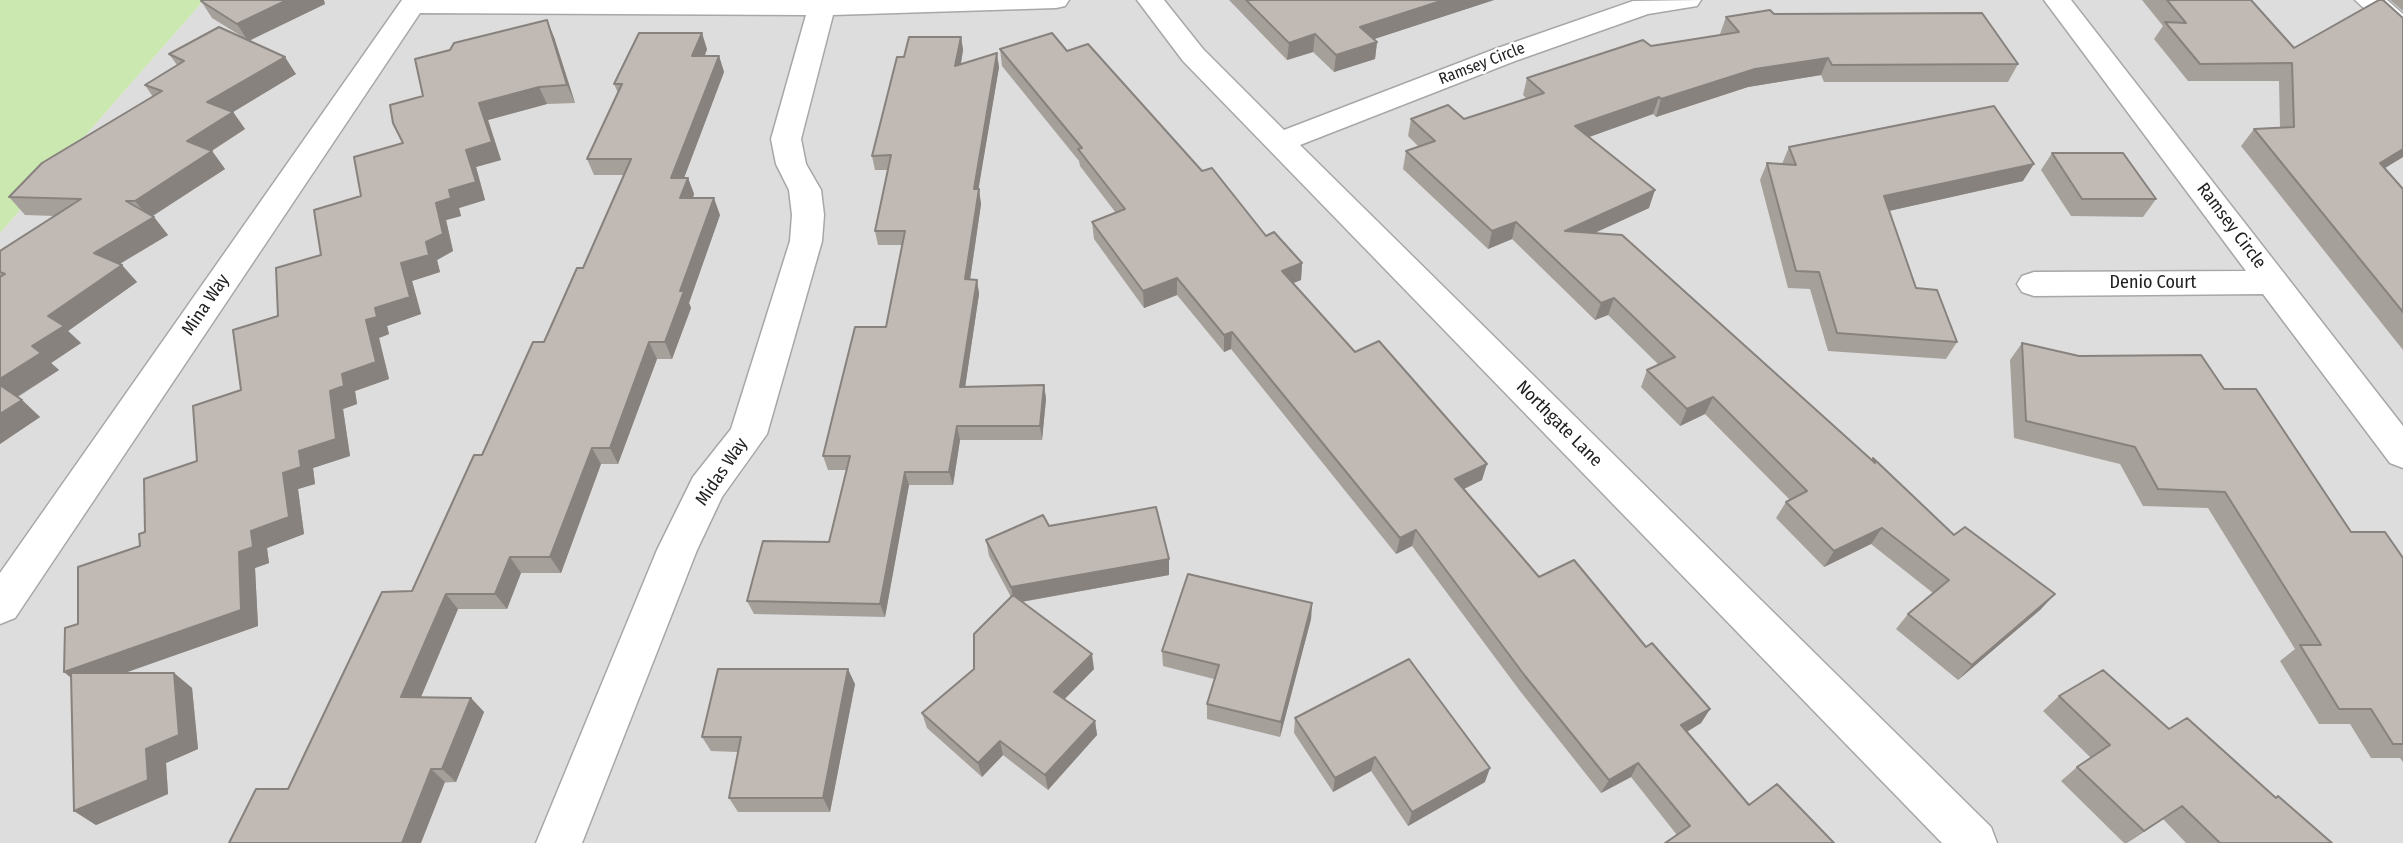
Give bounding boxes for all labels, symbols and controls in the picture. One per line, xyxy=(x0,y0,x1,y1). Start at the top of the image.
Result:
street label: Ramsey Circle xyxy=(1436,39,1528,89)
street label: Ramsey Circle xyxy=(2192,179,2270,273)
street label: Mina Way xyxy=(178,270,234,340)
street label: Denio Court xyxy=(2110,272,2196,294)
street label: Northgate Lane xyxy=(1511,376,1607,472)
street label: Midas Way xyxy=(691,434,753,510)

